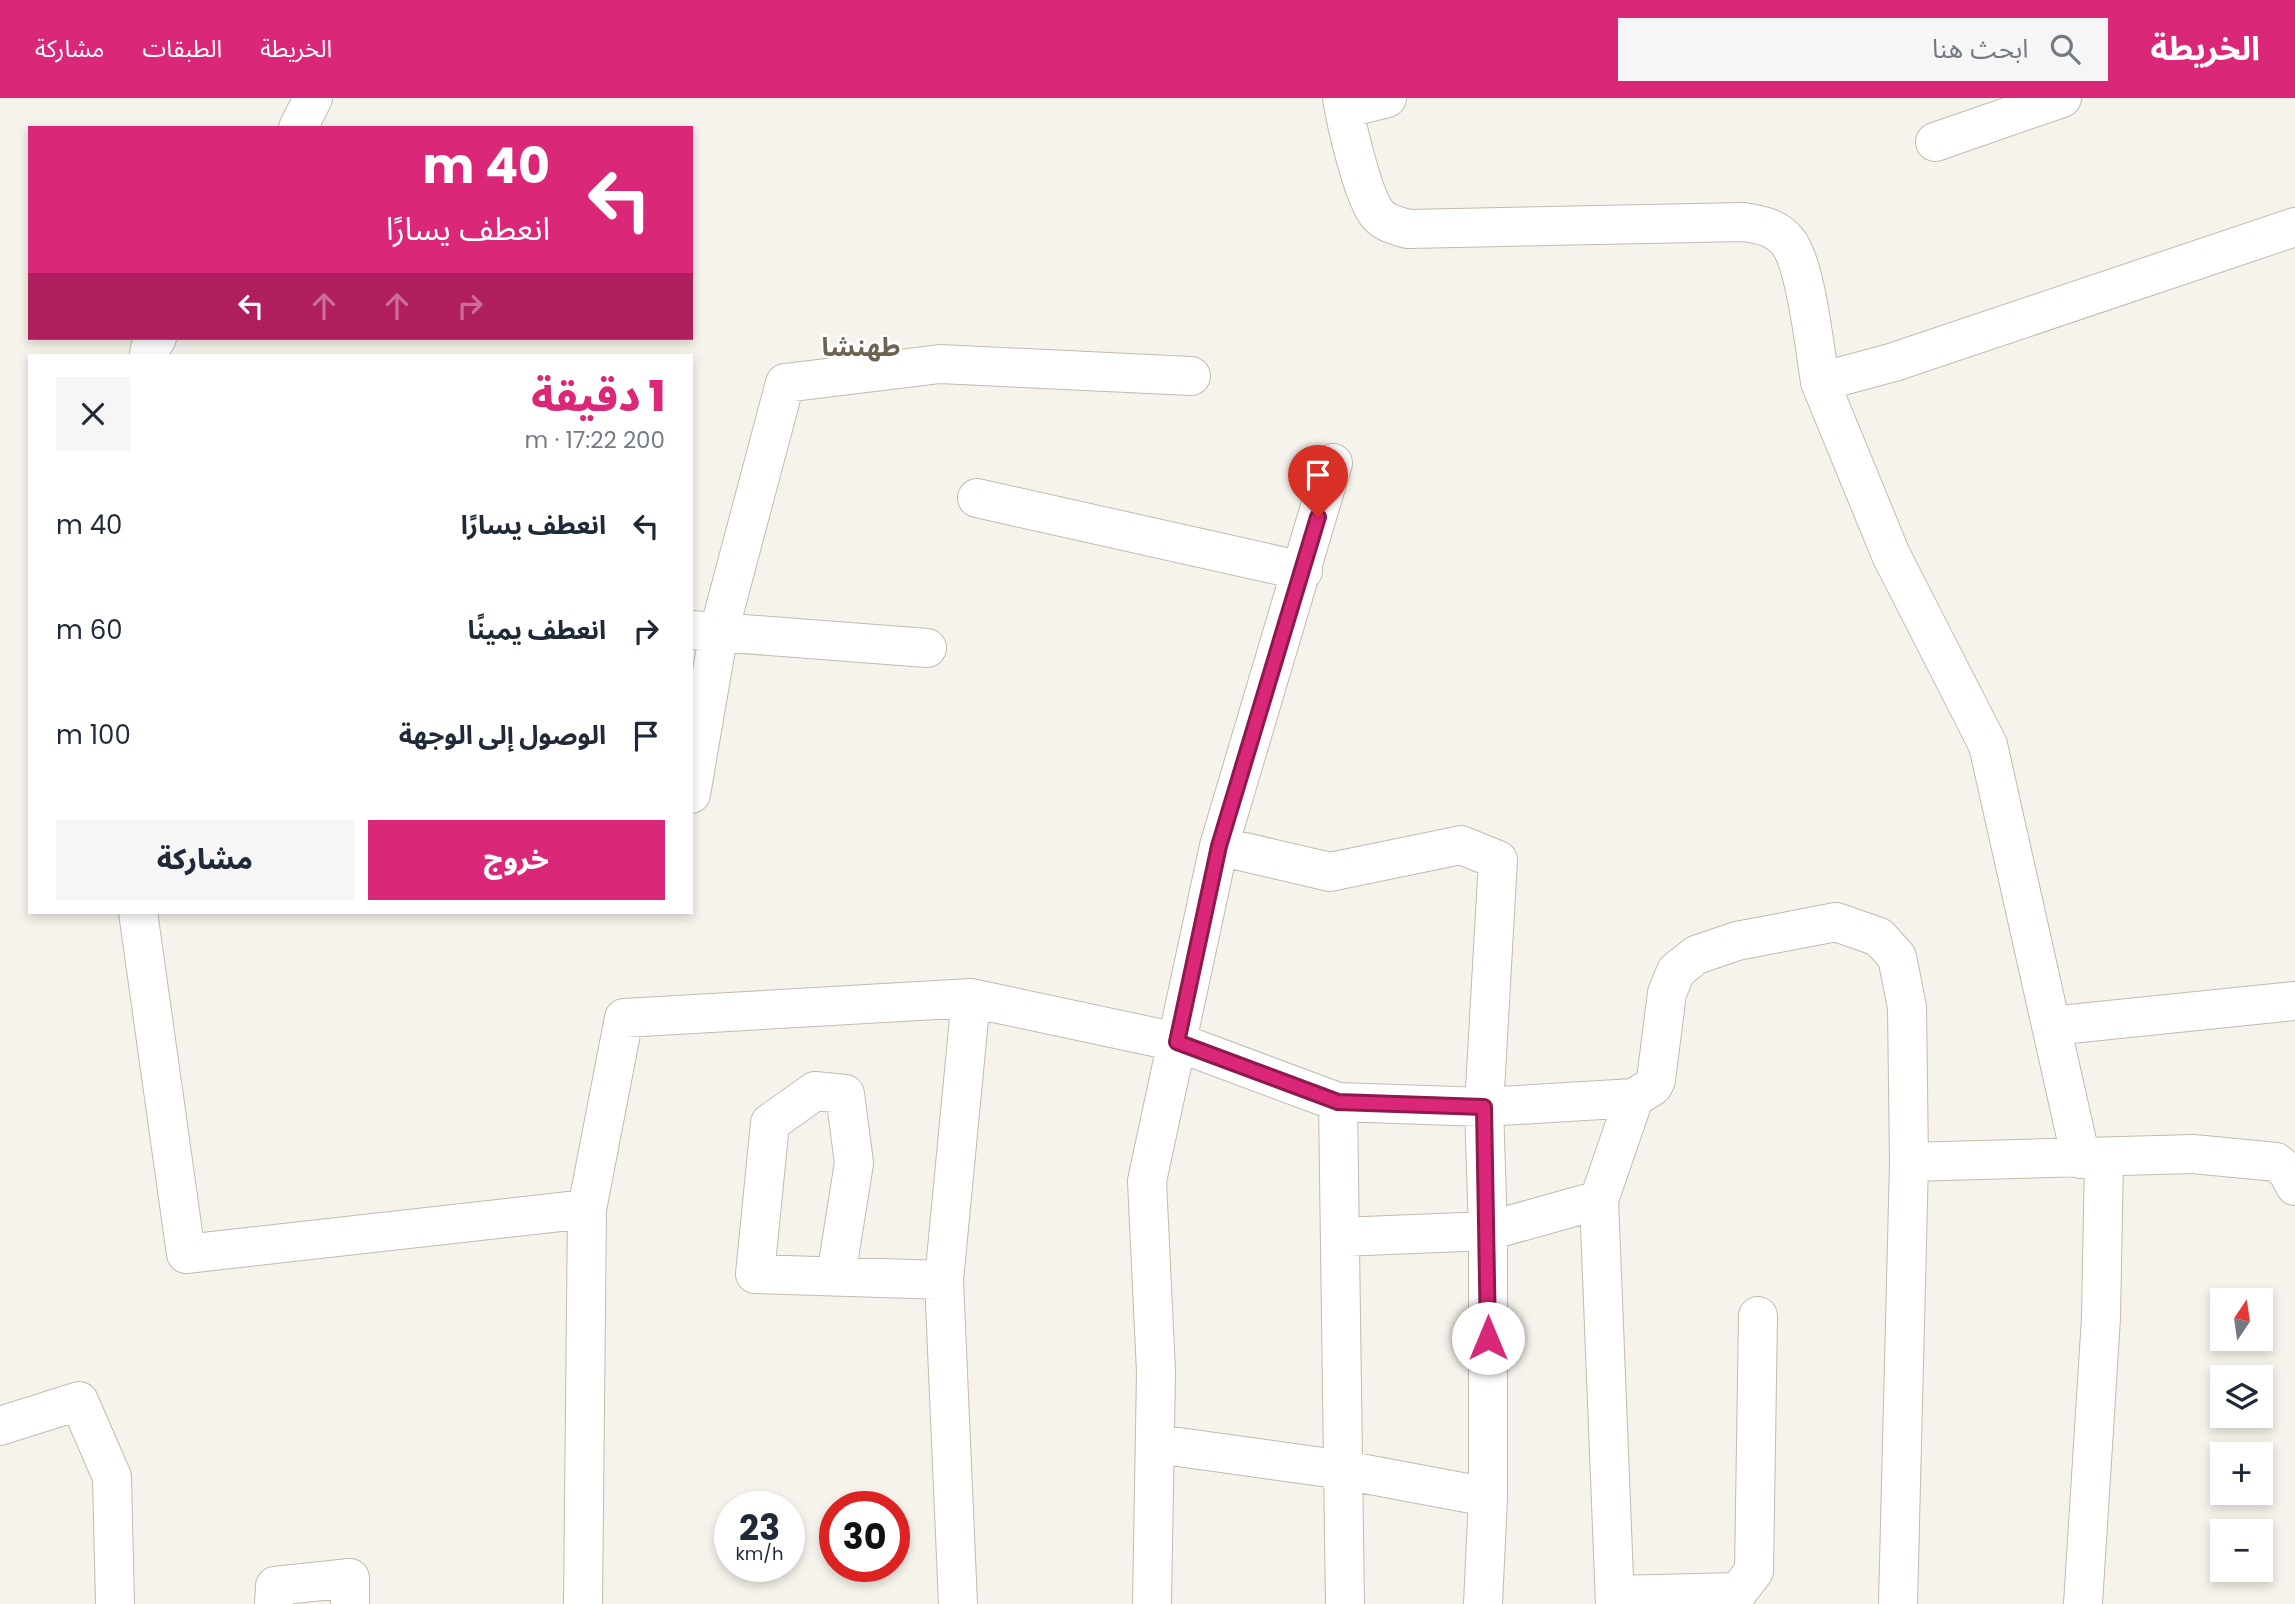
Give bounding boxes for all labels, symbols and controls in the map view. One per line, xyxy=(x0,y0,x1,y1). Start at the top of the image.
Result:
search box xyxy=(1618,18,2108,81)
text: الخريطة xyxy=(2150,25,2260,72)
icon: search xyxy=(2046,30,2084,68)
text: ابحث هنا xyxy=(1932,31,2028,67)
text: مشاركة xyxy=(35,32,104,65)
text: الطبقات xyxy=(142,32,222,65)
text: الخريطة xyxy=(260,32,332,65)
text: 40 m xyxy=(423,132,550,200)
icon: left xyxy=(574,154,665,245)
text: انعطف يسارًا xyxy=(386,206,550,251)
icon: left xyxy=(232,287,270,325)
icon: ahead xyxy=(305,287,343,325)
icon: ahead xyxy=(378,287,416,325)
icon: right xyxy=(451,287,489,325)
district label: طهنشا xyxy=(822,329,900,365)
text: 1 دقيقة xyxy=(531,367,665,426)
button: close xyxy=(56,377,130,451)
text: 200 m · 17:22 xyxy=(525,424,665,456)
pin xyxy=(1288,445,1348,517)
icon: arrive xyxy=(1299,456,1337,494)
text: 40 m xyxy=(56,507,122,543)
text: انعطف يسارًا xyxy=(461,507,606,543)
icon: left xyxy=(627,507,665,545)
text: 60 m xyxy=(56,612,123,648)
text: انعطف يمينًا xyxy=(468,612,606,648)
icon: right xyxy=(627,612,665,650)
text: 100 m xyxy=(56,717,131,753)
text: الوصول إلى الوجهة xyxy=(399,717,606,753)
icon: arrive xyxy=(627,717,665,755)
button: مشاركة xyxy=(56,820,354,900)
button: خروج xyxy=(368,820,665,900)
north arrow xyxy=(2210,1288,2273,1351)
map controls xyxy=(2210,1288,2273,1582)
position arrow xyxy=(1451,1301,1525,1375)
button: layers xyxy=(2210,1365,2273,1428)
button: + xyxy=(2210,1442,2273,1505)
speed limit sign: 30 xyxy=(819,1491,910,1582)
text: 23 xyxy=(739,1503,780,1552)
button: − xyxy=(2210,1519,2273,1582)
text: km/h xyxy=(736,1541,783,1566)

